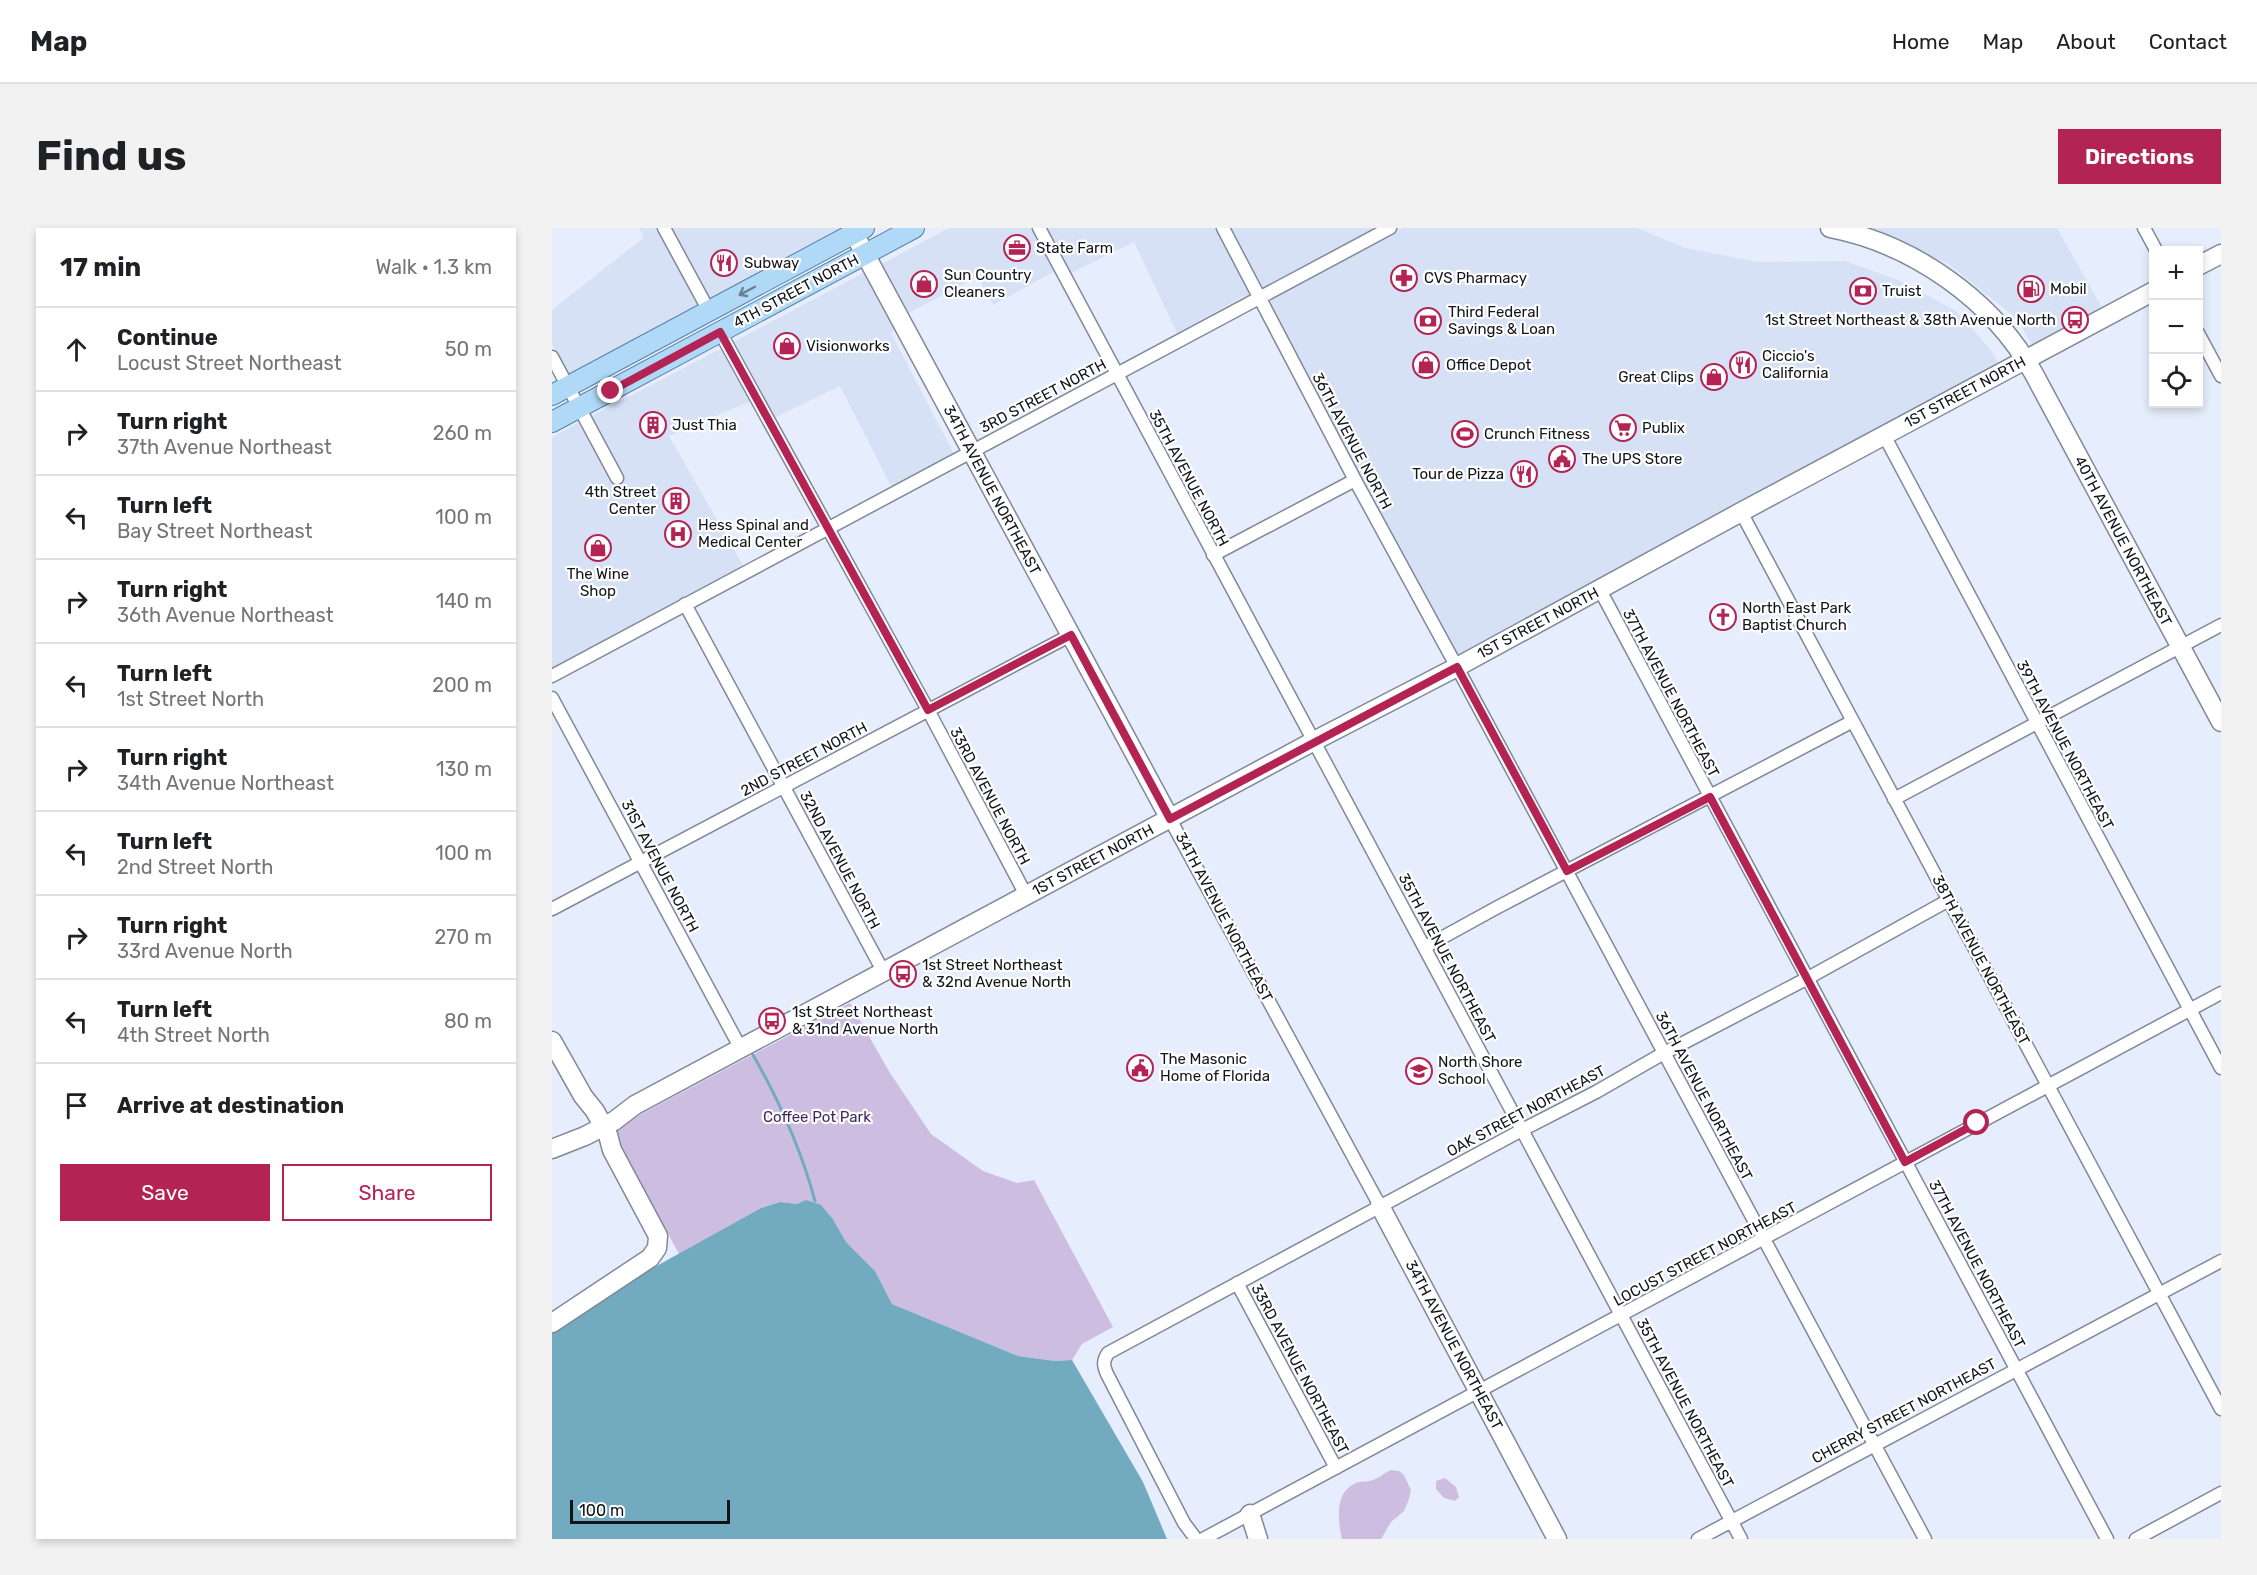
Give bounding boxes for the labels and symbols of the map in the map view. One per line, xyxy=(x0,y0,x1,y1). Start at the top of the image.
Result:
office icon: State Farm xyxy=(1002,233,1032,263)
place label: State Farm xyxy=(1036,239,1113,257)
restaurant icon: Subway xyxy=(709,248,739,278)
street label: 4TH STREET NORTH xyxy=(730,250,862,332)
place label: Subway xyxy=(744,254,799,272)
pharmacy icon: CVS Pharmacy xyxy=(1389,263,1419,293)
place label: Sun Country Cleaners xyxy=(944,266,1032,301)
shop icon: Sun Country Cleaners xyxy=(909,269,939,299)
place label: CVS Pharmacy xyxy=(1424,269,1527,287)
fuel station icon: Mobil xyxy=(2016,274,2046,304)
bank icon: Truist xyxy=(1848,276,1878,306)
place label: Mobil xyxy=(2050,280,2087,298)
place label: Truist xyxy=(1882,282,1921,300)
one-way arrow xyxy=(739,285,756,297)
place label: Third Federal Savings & Loan xyxy=(1448,303,1555,338)
bus stop icon: 1st Street Northeast & 38th Avenue North xyxy=(2060,305,2090,335)
bank icon: Third Federal Savings & Loan xyxy=(1413,306,1443,336)
place label: 1st Street Northeast & 38th Avenue North xyxy=(1765,311,2056,329)
shop icon: Visionworks xyxy=(772,331,802,361)
place label: Visionworks xyxy=(806,337,890,355)
place label: Ciccio's California xyxy=(1762,347,1829,382)
shop icon: Office Depot xyxy=(1411,350,1441,380)
restaurant icon: Ciccio's California xyxy=(1728,350,1758,380)
street label: 1ST STREET NORTH xyxy=(1901,352,2029,432)
street label: 3RD STREET NORTH xyxy=(977,355,1109,437)
place label: Office Depot xyxy=(1446,356,1532,374)
shop icon: Great Clips xyxy=(1699,362,1729,392)
place label: Great Clips xyxy=(1618,368,1694,386)
street label: 36TH AVENUE NORTH xyxy=(1308,370,1396,512)
route end xyxy=(597,377,623,403)
street label: 34TH AVENUE NORTHEAST xyxy=(940,402,1044,578)
street label: 35TH AVENUE NORTH xyxy=(1145,407,1233,549)
building icon: Just Thia xyxy=(638,410,668,440)
supermarket icon: Publix xyxy=(1608,413,1638,443)
place label: Just Thia xyxy=(672,416,737,434)
sports icon: Crunch Fitness xyxy=(1450,419,1480,449)
place label: Publix xyxy=(1642,419,1685,437)
place label: Crunch Fitness xyxy=(1484,425,1590,443)
public building icon: The UPS Store xyxy=(1547,444,1577,474)
place label: The UPS Store xyxy=(1582,450,1683,468)
street label: 40TH AVENUE NORTHEAST xyxy=(2070,453,2176,629)
restaurant icon: Tour de Pizza xyxy=(1509,459,1539,489)
place label: Tour de Pizza xyxy=(1412,465,1504,483)
place label: 4th Street Center xyxy=(585,483,656,518)
building icon: 4th Street Center xyxy=(661,486,691,516)
place label: Hess Spinal and Medical Center xyxy=(698,516,809,551)
hospital icon: Hess Spinal and Medical Center xyxy=(663,519,693,549)
shop icon: The Wine Shop xyxy=(583,533,613,563)
place label: The Wine Shop xyxy=(567,565,629,600)
street label: 1ST STREET NORTH xyxy=(1474,583,1602,663)
place label: North East Park Baptist Church xyxy=(1742,599,1851,634)
church icon: North East Park Baptist Church xyxy=(1708,602,1738,632)
street label: 37TH AVENUE NORTHEAST xyxy=(1619,606,1723,780)
street label: 39TH AVENUE NORTHEAST xyxy=(2013,657,2117,833)
street label: 2ND STREET NORTH xyxy=(738,718,870,800)
street label: 33RD AVENUE NORTH xyxy=(946,724,1034,868)
street label: 32ND AVENUE NORTH xyxy=(796,788,884,932)
street label: 31ST AVENUE NORTH xyxy=(617,797,703,935)
street label: 1ST STREET NORTH xyxy=(1029,820,1157,900)
street label: 34TH AVENUE NORTHEAST xyxy=(1172,829,1276,1005)
street label: 35TH AVENUE NORTHEAST xyxy=(1395,870,1499,1046)
street label: 38TH AVENUE NORTHEAST xyxy=(1929,872,2034,1048)
place label: 1st Street Northeast & 32nd Avenue North xyxy=(922,956,1071,991)
bus stop icon: 1st Street Northeast & 32nd Avenue North xyxy=(888,959,918,989)
place label: 1st Street Northeast & 31nd Avenue North xyxy=(792,1003,939,1038)
bus stop icon: 1st Street Northeast & 31nd Avenue North xyxy=(757,1006,787,1036)
street label: 36TH AVENUE NORTHEAST xyxy=(1652,1009,1756,1184)
place label: The Masonic Home of Florida xyxy=(1160,1050,1270,1085)
public building icon: The Masonic Home of Florida xyxy=(1125,1053,1155,1083)
place label: North Shore School xyxy=(1438,1053,1522,1088)
school or university icon: North Shore School xyxy=(1404,1056,1434,1086)
street label: OAK STREET NORTHEAST xyxy=(1444,1061,1609,1160)
park label: Coffee Pot Park xyxy=(763,1108,871,1126)
route start xyxy=(1963,1109,1989,1135)
street label: 37TH AVENUE NORTHEAST xyxy=(1925,1177,2029,1351)
street label: LOCUST STREET NORTHEAST xyxy=(1610,1198,1800,1310)
street label: 34TH AVENUE NORTHEAST xyxy=(1402,1257,1506,1433)
street label: 33RD AVENUE NORTHEAST xyxy=(1247,1281,1353,1457)
street label: 35TH AVENUE NORTHEAST xyxy=(1633,1315,1737,1491)
street label: CHERRY STREET NORTHEAST xyxy=(1809,1354,2000,1467)
scale bar xyxy=(570,1497,730,1524)

